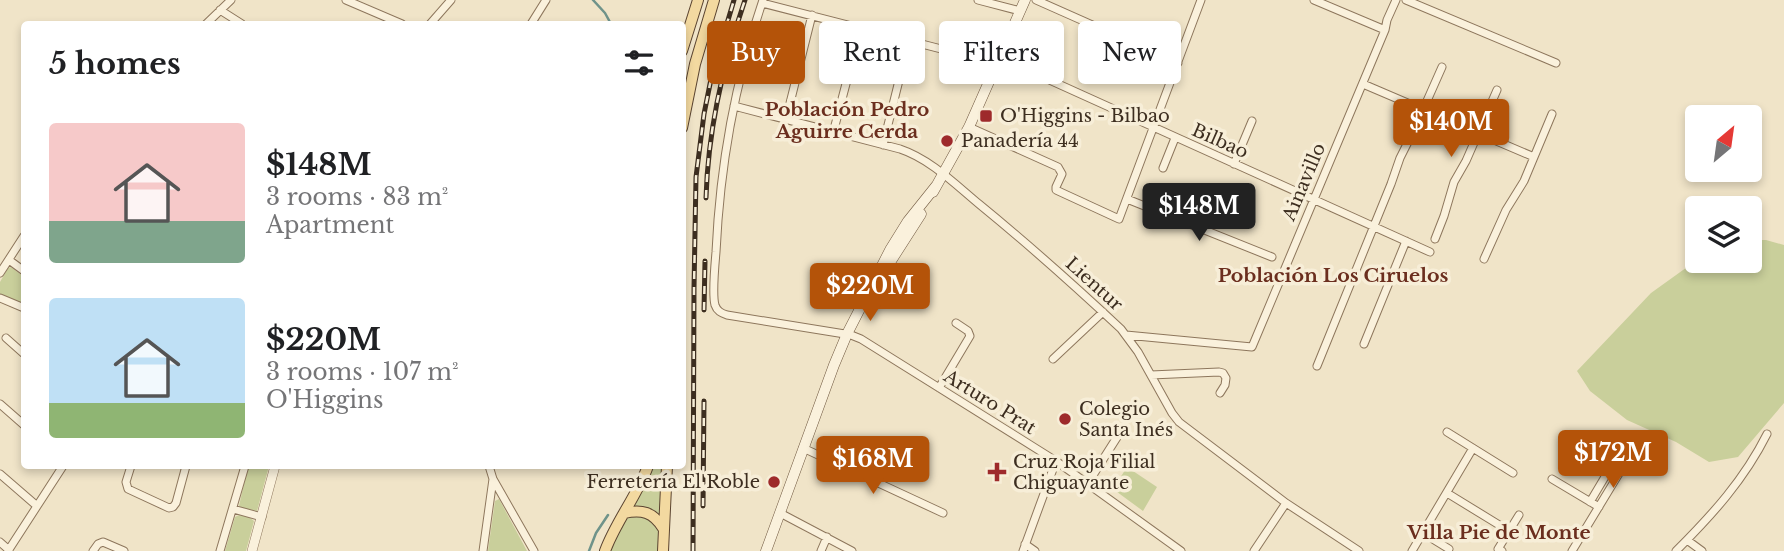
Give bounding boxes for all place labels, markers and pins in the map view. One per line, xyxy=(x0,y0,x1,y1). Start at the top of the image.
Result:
pin: $140M xyxy=(1402,100,1500,159)
place label: O'Higgins - Bilbao xyxy=(1000,105,1170,127)
marker: O'Higgins - Bilbao xyxy=(978,108,994,124)
place label: Panadería 44 xyxy=(961,130,1079,152)
marker: Panadería 44 xyxy=(939,133,955,149)
pin: $148M xyxy=(1150,184,1248,243)
pin: $220M xyxy=(821,264,919,323)
place label: Colegio Santa Inés xyxy=(1079,398,1173,441)
marker: Colegio Santa Inés xyxy=(1057,411,1073,427)
pin: $172M xyxy=(1564,430,1662,490)
pin: $168M xyxy=(824,436,922,496)
place label: Cruz Roja Filial Chiguayante xyxy=(1013,451,1156,494)
marker: Cruz Roja Filial Chiguayante xyxy=(987,462,1007,482)
place label: Ferretería El Roble xyxy=(586,471,760,493)
marker: Ferretería El Roble xyxy=(766,474,782,490)

